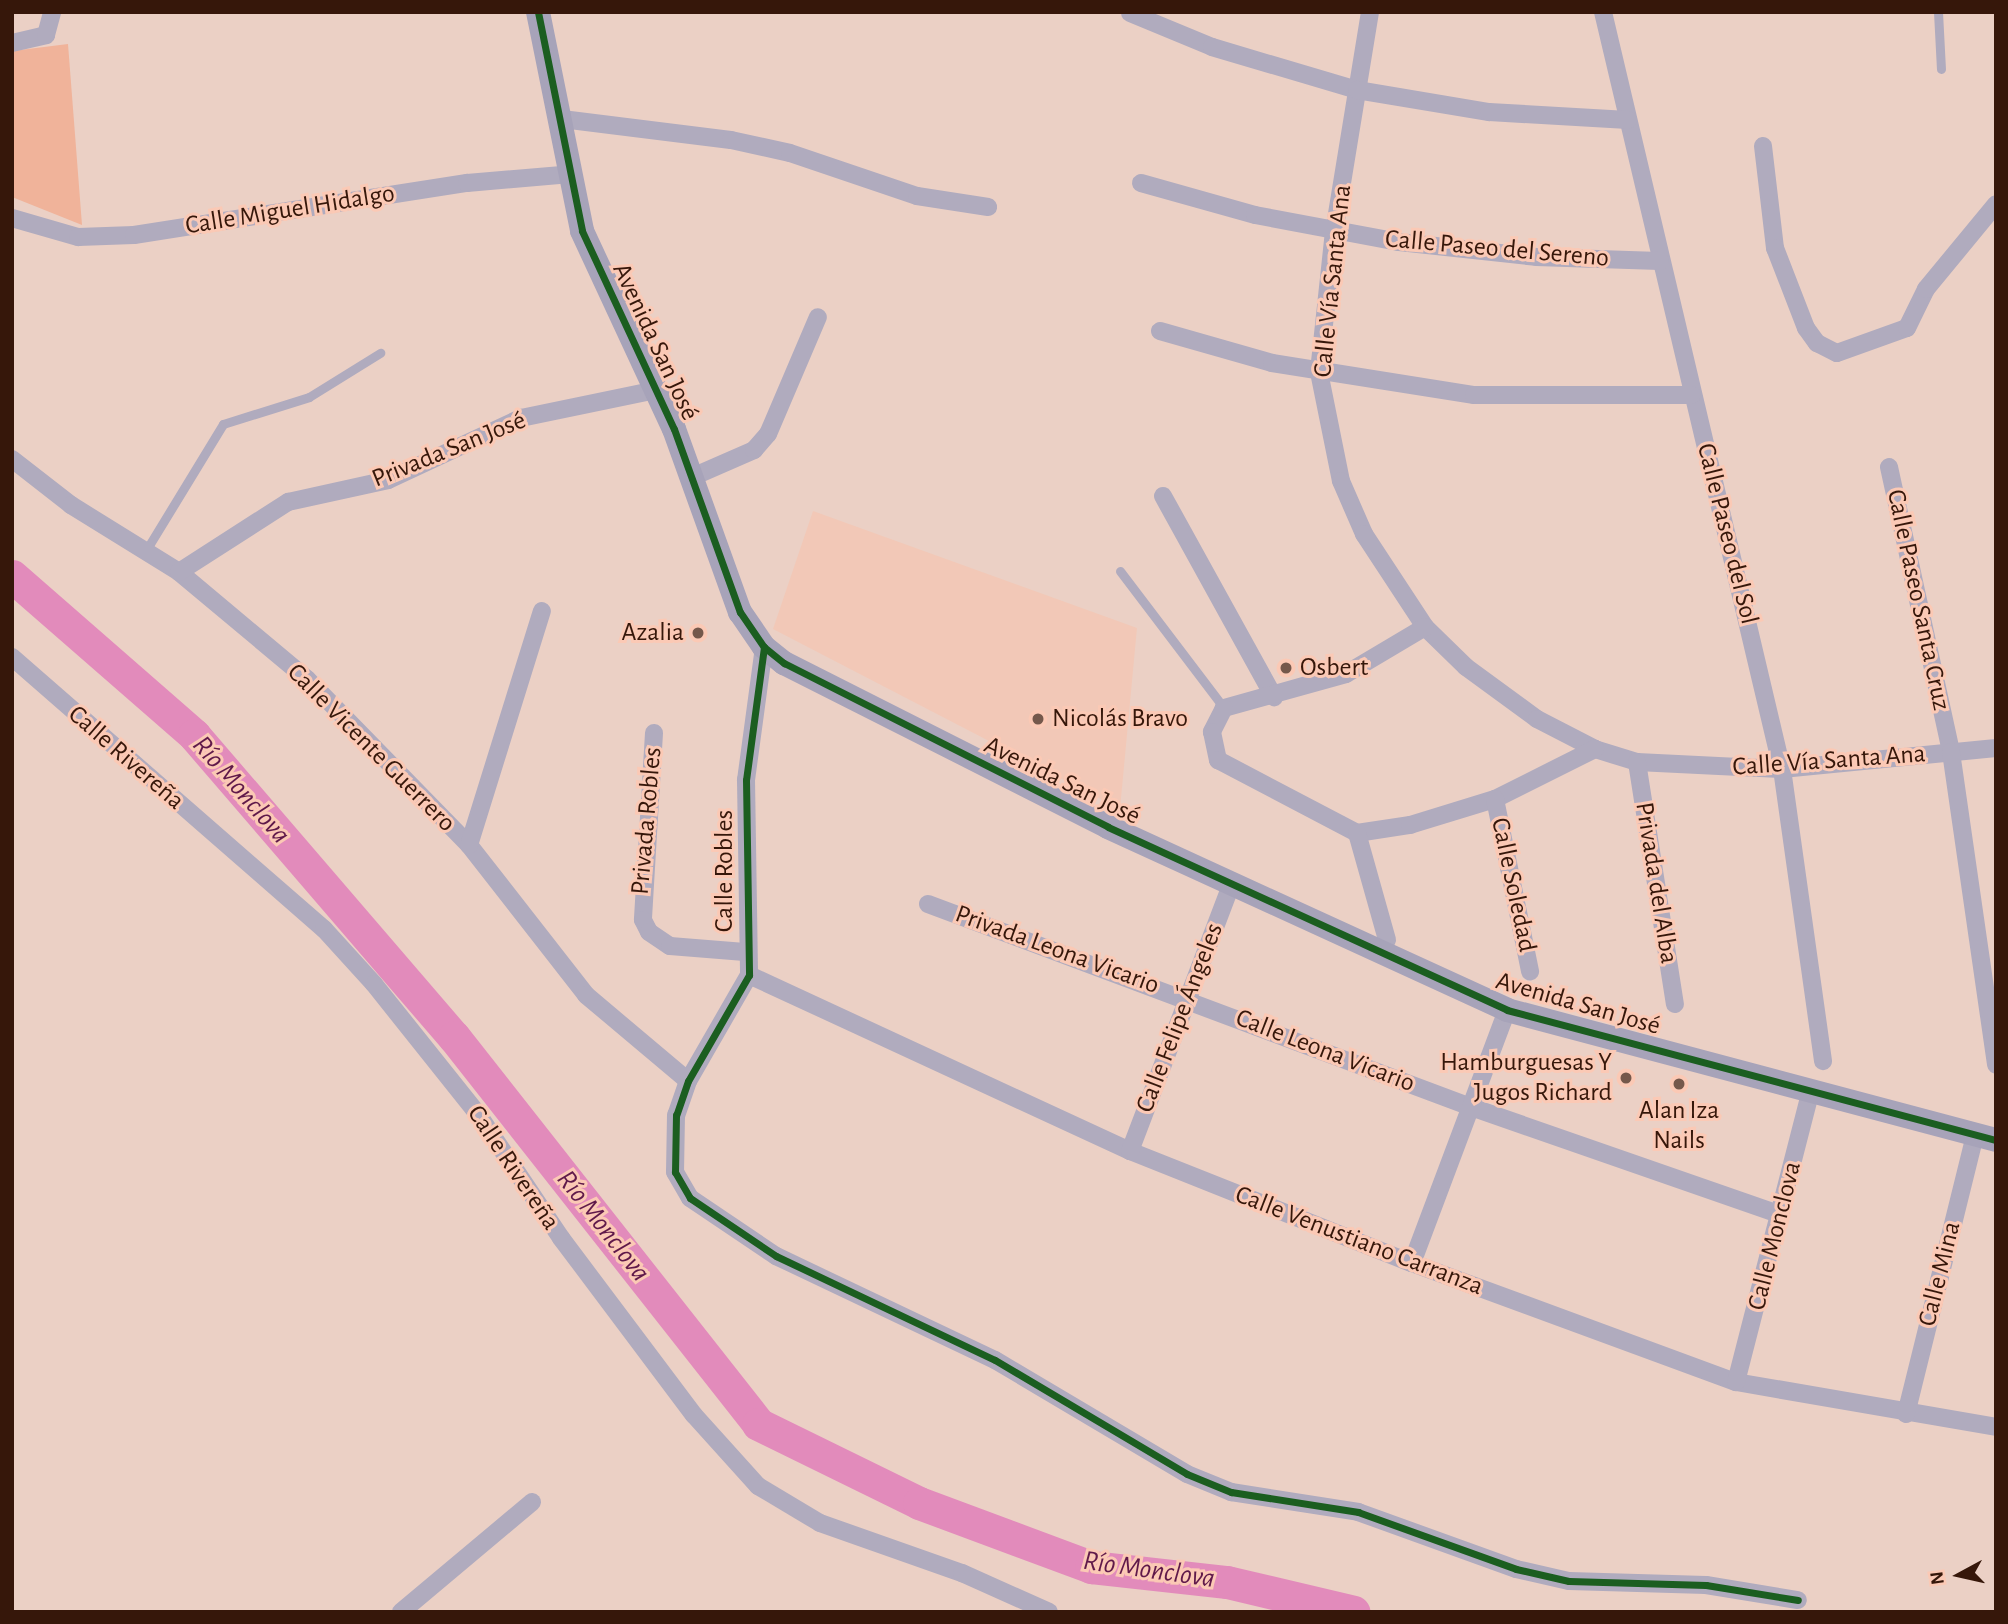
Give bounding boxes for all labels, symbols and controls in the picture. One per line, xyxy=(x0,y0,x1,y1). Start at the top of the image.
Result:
street label: Calle Miguel Hidalgo xyxy=(183,178,397,242)
street label: Calle Vía Santa Ana xyxy=(1307,183,1359,379)
street label: Calle Paseo del Sereno xyxy=(1384,224,1610,274)
street label: Avenida San José xyxy=(605,258,705,426)
street label: Privada San José xyxy=(367,405,531,495)
street label: Calle Paseo del Sol xyxy=(1689,440,1765,628)
street label: Calle Paseo Santa Cruz xyxy=(1879,487,1957,713)
place label: Azalia xyxy=(622,617,684,649)
marker: Azalia xyxy=(690,625,706,641)
place label: Osbert xyxy=(1300,652,1368,684)
street label: Calle Vicente Guerrero xyxy=(280,657,462,839)
marker: Osbert xyxy=(1278,660,1294,676)
street label: Calle Rivereña xyxy=(62,699,190,817)
place label: Nicolás Bravo xyxy=(1052,703,1188,735)
marker: Nicolás Bravo xyxy=(1030,711,1046,727)
water label: Río Monclova xyxy=(185,729,297,851)
street label: Avenida San José xyxy=(979,730,1145,832)
street label: Calle Vía Santa Ana xyxy=(1731,739,1927,783)
street label: Privada Robles xyxy=(625,746,669,896)
street label: Privada del Alba xyxy=(1628,800,1684,966)
street label: Calle Robles xyxy=(709,810,741,932)
street label: Calle Soledad xyxy=(1484,815,1542,955)
street label: Privada Leona Vicario xyxy=(951,899,1163,1001)
street label: Calle Felipe Ángeles xyxy=(1130,919,1230,1117)
street label: Avenida San José xyxy=(1492,966,1664,1042)
street label: Calle Leona Vicario xyxy=(1231,1003,1419,1099)
place label: Hamburguesas Y Jugos Richard xyxy=(1440,1047,1612,1108)
marker: Hamburguesas Y Jugos Richard xyxy=(1618,1070,1634,1086)
marker: Alan Iza Nails xyxy=(1671,1076,1687,1092)
place label: Alan Iza Nails xyxy=(1639,1095,1719,1156)
street label: Calle Rivereña xyxy=(460,1100,566,1236)
street label: Calle Monclova xyxy=(1741,1158,1809,1314)
water label: Río Monclova xyxy=(549,1163,657,1289)
street label: Calle Venustiano Carranza xyxy=(1231,1179,1487,1303)
street label: Calle Mina xyxy=(1912,1218,1968,1330)
north arrow xyxy=(1924,1540,1994,1610)
water label: Río Monclova xyxy=(1081,1544,1217,1596)
text: N xyxy=(1927,1570,1948,1586)

